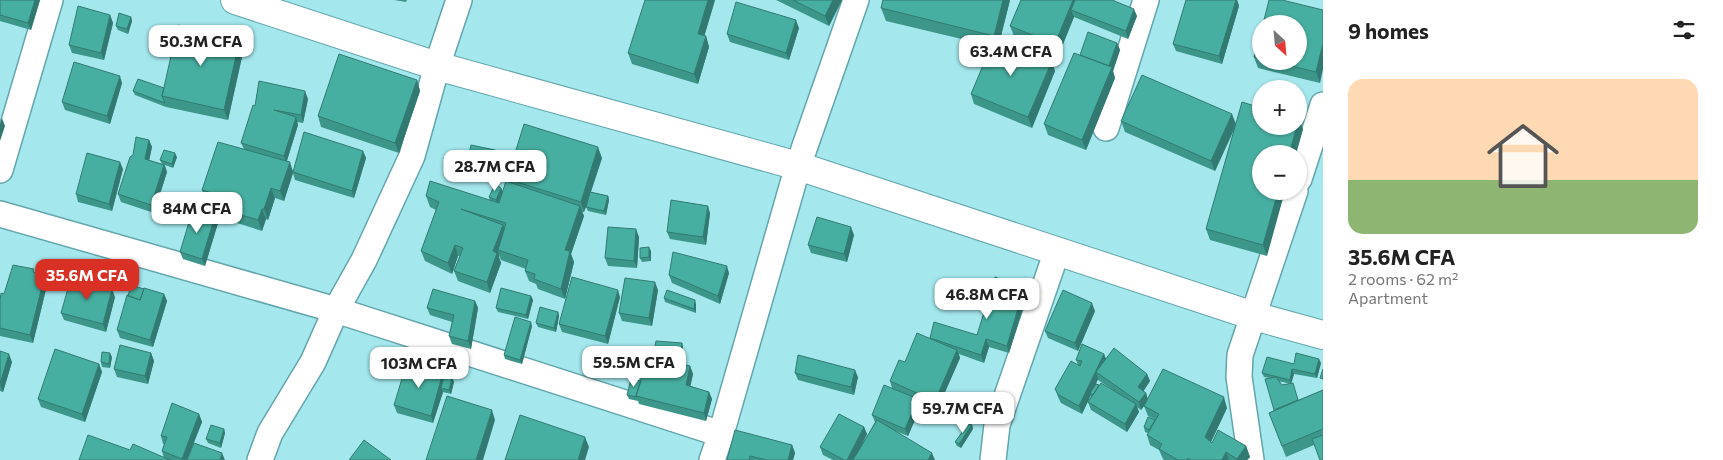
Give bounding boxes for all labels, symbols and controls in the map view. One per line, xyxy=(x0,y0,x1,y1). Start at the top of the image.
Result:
north arrow xyxy=(1252,15,1308,70)
map controls xyxy=(1252,15,1307,200)
icon: filters xyxy=(1670,16,1698,44)
text: 9 homes xyxy=(1348,18,1429,43)
pin: 50.3M CFA xyxy=(144,24,258,67)
text: 50.3M CFA xyxy=(160,31,242,50)
pin: 63.4M CFA xyxy=(954,34,1068,77)
text: 63.4M CFA xyxy=(970,41,1052,60)
button: + xyxy=(1252,80,1307,135)
icon: home xyxy=(1478,111,1568,201)
button: − xyxy=(1252,145,1307,200)
pin: 28.7M CFA xyxy=(438,150,552,192)
text: 28.7M CFA xyxy=(454,156,536,175)
pin: 84M CFA xyxy=(151,192,243,234)
text: 84M CFA xyxy=(162,198,232,217)
text: 35.6M CFA xyxy=(1348,244,1455,269)
pin: 35.6M CFA xyxy=(30,258,144,301)
text: 35.6M CFA xyxy=(46,265,128,284)
text: 2 rooms · 62 m² xyxy=(1348,269,1458,288)
pin: 46.8M CFA xyxy=(930,278,1044,320)
text: 46.8M CFA xyxy=(946,284,1028,303)
text: Apartment xyxy=(1348,288,1428,307)
pin: 103M CFA xyxy=(367,346,471,389)
pin: 59.5M CFA xyxy=(577,346,691,388)
text: 59.5M CFA xyxy=(593,352,675,371)
text: 103M CFA xyxy=(381,353,457,372)
pin: 59.7M CFA xyxy=(906,392,1020,434)
text: 59.7M CFA xyxy=(922,398,1004,417)

